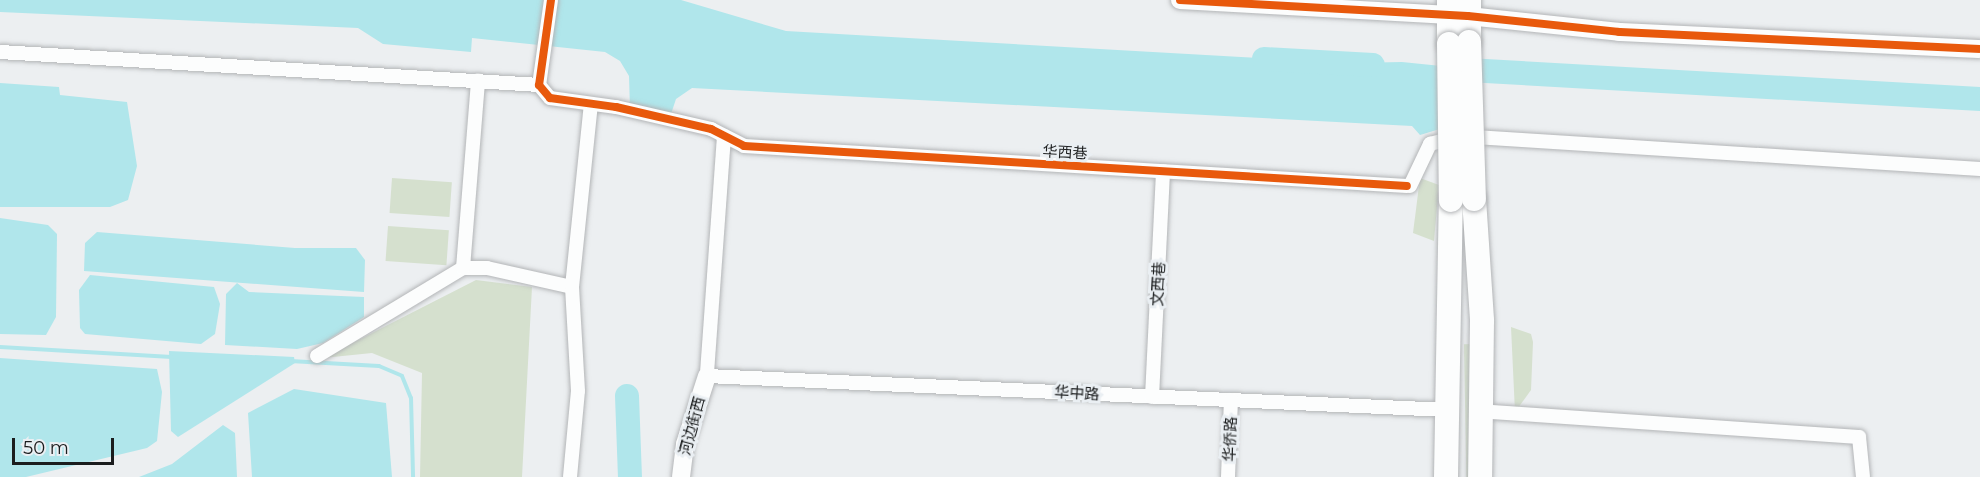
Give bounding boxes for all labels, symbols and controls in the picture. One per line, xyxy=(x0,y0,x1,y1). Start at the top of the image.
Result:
street label: 华西巷 xyxy=(1042,142,1088,162)
street label: 文西巷 xyxy=(1148,261,1168,307)
street label: 华中路 xyxy=(1054,383,1100,403)
street label: 河边街西 xyxy=(676,395,708,457)
street label: 华侨路 xyxy=(1220,416,1240,462)
scale bar xyxy=(15,426,117,464)
text: 50 m xyxy=(23,437,69,459)

